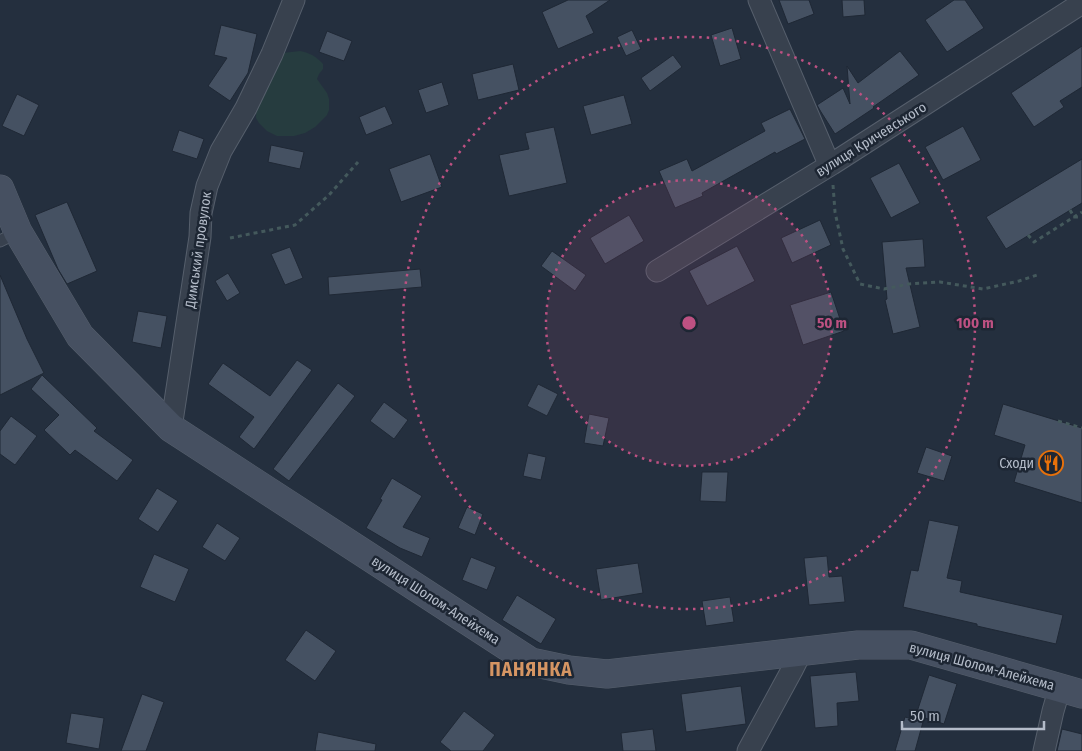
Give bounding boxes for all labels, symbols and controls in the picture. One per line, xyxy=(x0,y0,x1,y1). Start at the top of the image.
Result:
street label: вулиця Кричевського xyxy=(813,98,930,180)
street label: Димський провулок xyxy=(182,190,215,310)
centre of rings xyxy=(680,314,698,332)
text: 50 m xyxy=(817,314,847,332)
text: 100 m xyxy=(956,314,994,332)
restaurant icon: Сходи xyxy=(1038,450,1064,476)
place label: Сходи xyxy=(999,455,1034,472)
street label: вулиця Шолом-Алейхема xyxy=(368,553,503,648)
street label: вулиця Шолом-Алейхема xyxy=(907,639,1056,694)
district label: ПАНЯНКА xyxy=(489,658,573,681)
scale bar xyxy=(902,698,1044,730)
text: 50 m xyxy=(910,707,940,725)

